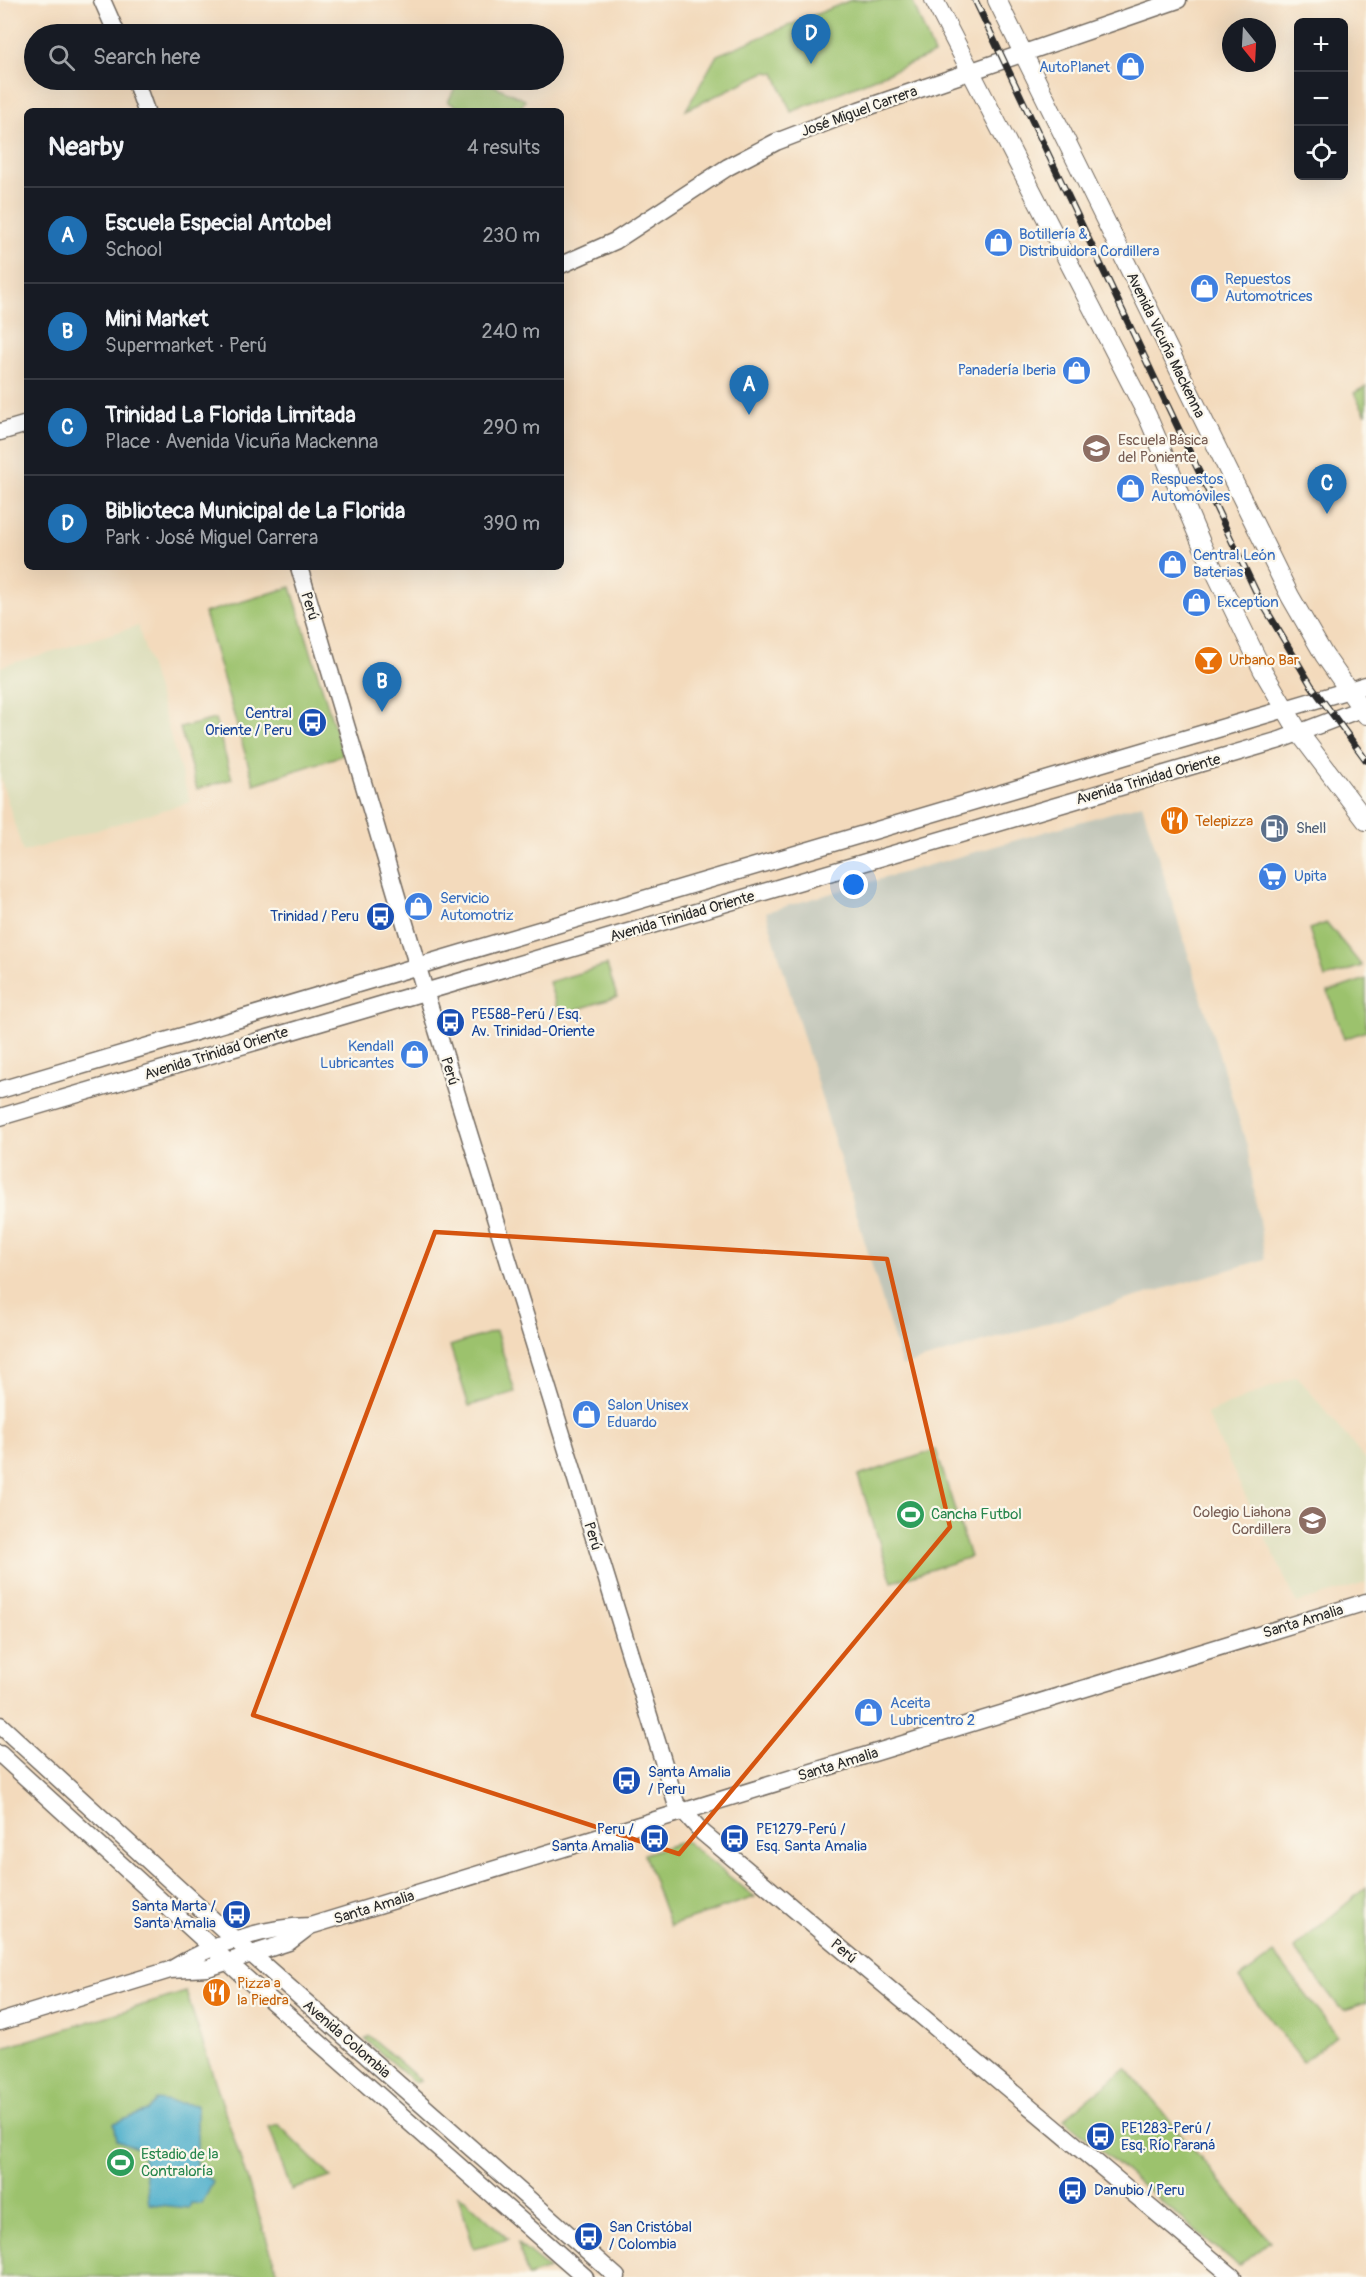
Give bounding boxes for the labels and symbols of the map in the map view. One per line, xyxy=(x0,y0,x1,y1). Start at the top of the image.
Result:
pin: D xyxy=(792,14,830,64)
north arrow xyxy=(1222,18,1276,72)
shop icon: AutoPlanet xyxy=(1115,51,1147,83)
place label: AutoPlanet xyxy=(1039,58,1111,77)
street label: José Miguel Carrera xyxy=(798,82,920,141)
place label: Botillería & Distribuidora Cordillera xyxy=(1019,225,1159,261)
shop icon: Botillería & Distribuidora Cordillera xyxy=(982,227,1014,259)
street label: Avenida Vicuña Mackenna xyxy=(1122,269,1209,421)
place label: Repuestos Automotrices xyxy=(1225,270,1313,306)
shop icon: Repuestos Automotrices xyxy=(1188,272,1220,304)
shop icon: Panadería Iberia xyxy=(1061,354,1093,386)
place label: Panadería Iberia xyxy=(958,361,1056,380)
pin: A xyxy=(730,366,768,415)
place label: Escuela Básica del Poniente xyxy=(1118,431,1208,467)
school or university icon: Escuela Básica del Poniente xyxy=(1081,433,1113,465)
pin: C xyxy=(1308,464,1346,514)
place label: Respuestos Automóviles xyxy=(1151,470,1230,506)
shop icon: Respuestos Automóviles xyxy=(1114,472,1146,504)
place label: Central León Baterias xyxy=(1193,546,1275,582)
shop icon: Central León Baterias xyxy=(1156,548,1188,580)
shop icon: Exception xyxy=(1180,586,1212,618)
street label: Perú xyxy=(296,590,323,623)
place label: Exception xyxy=(1217,593,1279,612)
bar icon: Urbano Bar xyxy=(1192,644,1224,676)
place label: Urbano Bar xyxy=(1229,651,1300,670)
pin: B xyxy=(362,662,401,712)
place label: Central Oriente / Peru xyxy=(205,704,292,740)
bus stop icon: Central Oriente / Peru xyxy=(297,706,329,738)
street label: Avenida Trinidad Oriente xyxy=(1074,750,1223,809)
restaurant icon: Telepizza xyxy=(1158,805,1190,837)
place label: Telepizza xyxy=(1195,812,1253,831)
fuel station icon: Shell xyxy=(1259,812,1291,844)
place label: Shell xyxy=(1296,819,1326,838)
supermarket icon: Upita xyxy=(1257,860,1289,892)
place label: Upita xyxy=(1294,867,1327,886)
your location xyxy=(839,870,868,899)
street label: Avenida Trinidad Oriente xyxy=(608,887,757,946)
place label: Servicio Automotriz xyxy=(440,889,514,925)
shop icon: Servicio Automotriz xyxy=(403,891,435,923)
bus stop icon: Trinidad / Peru xyxy=(364,900,396,932)
place label: Trinidad / Peru xyxy=(270,907,359,926)
place label: PE588-Perú / Esq. Av. Trinidad-Oriente xyxy=(471,1005,595,1041)
bus stop icon: PE588-Perú / Esq. Av. Trinidad-Oriente xyxy=(434,1007,466,1039)
street label: Avenida Trinidad Oriente xyxy=(142,1022,291,1084)
place label: Kendall Lubricantes xyxy=(320,1037,394,1073)
shop icon: Kendall Lubricantes xyxy=(399,1039,431,1071)
street label: Perú xyxy=(436,1055,463,1088)
place label: Salon Unisex Eduardo xyxy=(607,1396,689,1432)
shop icon: Salon Unisex Eduardo xyxy=(570,1398,602,1430)
sports icon: Cancha Futbol xyxy=(894,1498,926,1530)
place label: Colegio Liahona Cordillera xyxy=(1193,1503,1291,1539)
place label: Cancha Futbol xyxy=(931,1505,1022,1524)
school or university icon: Colegio Liahona Cordillera xyxy=(1296,1505,1328,1537)
street label: Perú xyxy=(579,1520,606,1553)
street label: Santa Amalia xyxy=(1261,1600,1346,1643)
place label: Aceita Lubricentro 2 xyxy=(890,1694,975,1730)
shop icon: Aceita Lubricentro 2 xyxy=(853,1696,885,1728)
street label: Santa Amalia xyxy=(796,1743,881,1786)
place label: Santa Amalia / Peru xyxy=(648,1763,731,1799)
bus stop icon: Santa Amalia / Peru xyxy=(611,1765,643,1797)
place label: Peru / Santa Amalia xyxy=(551,1820,634,1856)
place label: PE1279-Perú / Esq. Santa Amalia xyxy=(756,1820,867,1856)
bus stop icon: Peru / Santa Amalia xyxy=(639,1822,671,1854)
bus stop icon: PE1279-Perú / Esq. Santa Amalia xyxy=(719,1822,751,1854)
street label: Santa Amalia xyxy=(332,1886,417,1929)
place label: Santa Marta / Santa Amalia xyxy=(131,1897,216,1933)
bus stop icon: Santa Marta / Santa Amalia xyxy=(221,1899,253,1931)
street label: Perú xyxy=(827,1935,861,1968)
place label: Pizza a la Piedra xyxy=(237,1974,289,2010)
restaurant icon: Pizza a la Piedra xyxy=(200,1976,232,2008)
street label: Avenida Colombia xyxy=(299,1996,395,2083)
place label: PE1283-Perú / Esq. Río Paraná xyxy=(1121,2119,1215,2155)
bus stop icon: PE1283-Perú / Esq. Río Paraná xyxy=(1084,2121,1116,2153)
place label: Estadio de la Contraloría xyxy=(141,2145,219,2181)
sports icon: Estadio de la Contraloría xyxy=(104,2147,136,2179)
bus stop icon: Danubio / Peru xyxy=(1057,2174,1089,2206)
place label: Danubio / Peru xyxy=(1094,2181,1185,2200)
place label: San Cristóbal / Colombia xyxy=(609,2218,692,2254)
bus stop icon: San Cristóbal / Colombia xyxy=(572,2220,604,2252)

